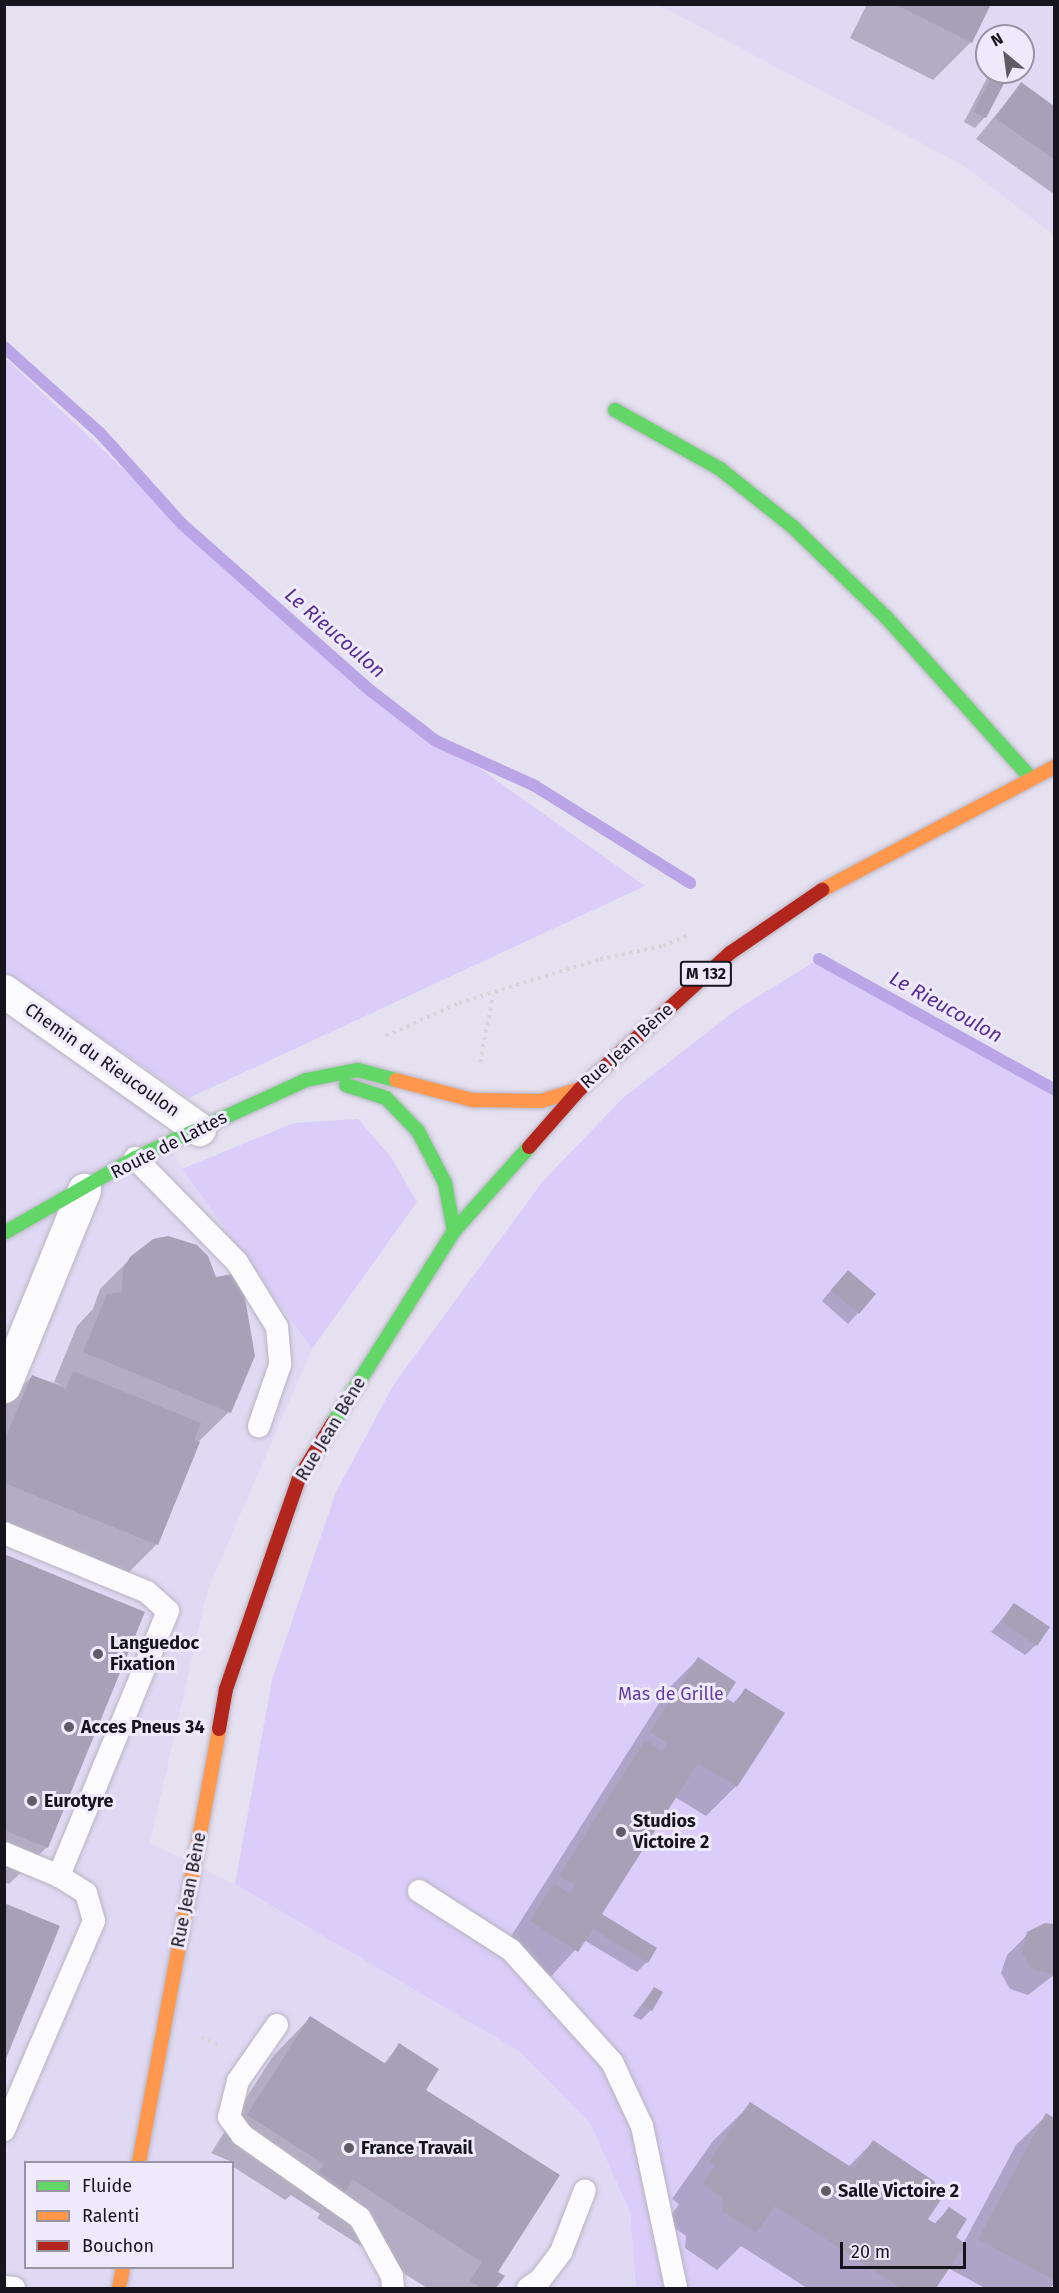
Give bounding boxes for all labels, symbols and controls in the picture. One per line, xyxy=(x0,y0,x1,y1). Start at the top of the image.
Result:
north arrow xyxy=(975,24,1035,84)
text: N xyxy=(988,29,1006,50)
water label: Le Rieucoulon xyxy=(280,583,390,683)
road number: M 132 xyxy=(679,961,733,987)
water label: Le Rieucoulon xyxy=(885,966,1007,1048)
street label: Chemin du Rieucoulon xyxy=(21,998,183,1122)
street label: Rue Jean Bène xyxy=(576,999,678,1093)
street label: Route de Lattes xyxy=(107,1106,231,1184)
street label: Rue Jean Bène xyxy=(292,1373,370,1485)
place label: Languedoc Fixation xyxy=(110,1633,199,1676)
marker: Languedoc Fixation xyxy=(91,1647,105,1661)
park label: Mas de Grille xyxy=(618,1683,724,1705)
place label: Acces Pneus 34 xyxy=(81,1716,205,1738)
marker: Acces Pneus 34 xyxy=(62,1720,76,1734)
place label: Eurotyre xyxy=(44,1790,113,1812)
marker: Eurotyre xyxy=(25,1794,39,1808)
place label: Studios Victoire 2 xyxy=(633,1811,709,1854)
marker: Studios Victoire 2 xyxy=(614,1825,628,1839)
street label: Rue Jean Bène xyxy=(167,1830,211,1950)
place label: France Travail xyxy=(361,2137,473,2159)
marker: France Travail xyxy=(342,2141,356,2155)
legend xyxy=(24,2161,234,2269)
text: Fluide xyxy=(82,2175,132,2197)
place label: Salle Victoire 2 xyxy=(838,2180,959,2202)
marker: Salle Victoire 2 xyxy=(819,2184,833,2198)
text: Ralenti xyxy=(82,2205,139,2227)
scale bar xyxy=(843,2230,969,2268)
text: Bouchon xyxy=(82,2235,154,2257)
text: 20 m xyxy=(851,2241,890,2263)

